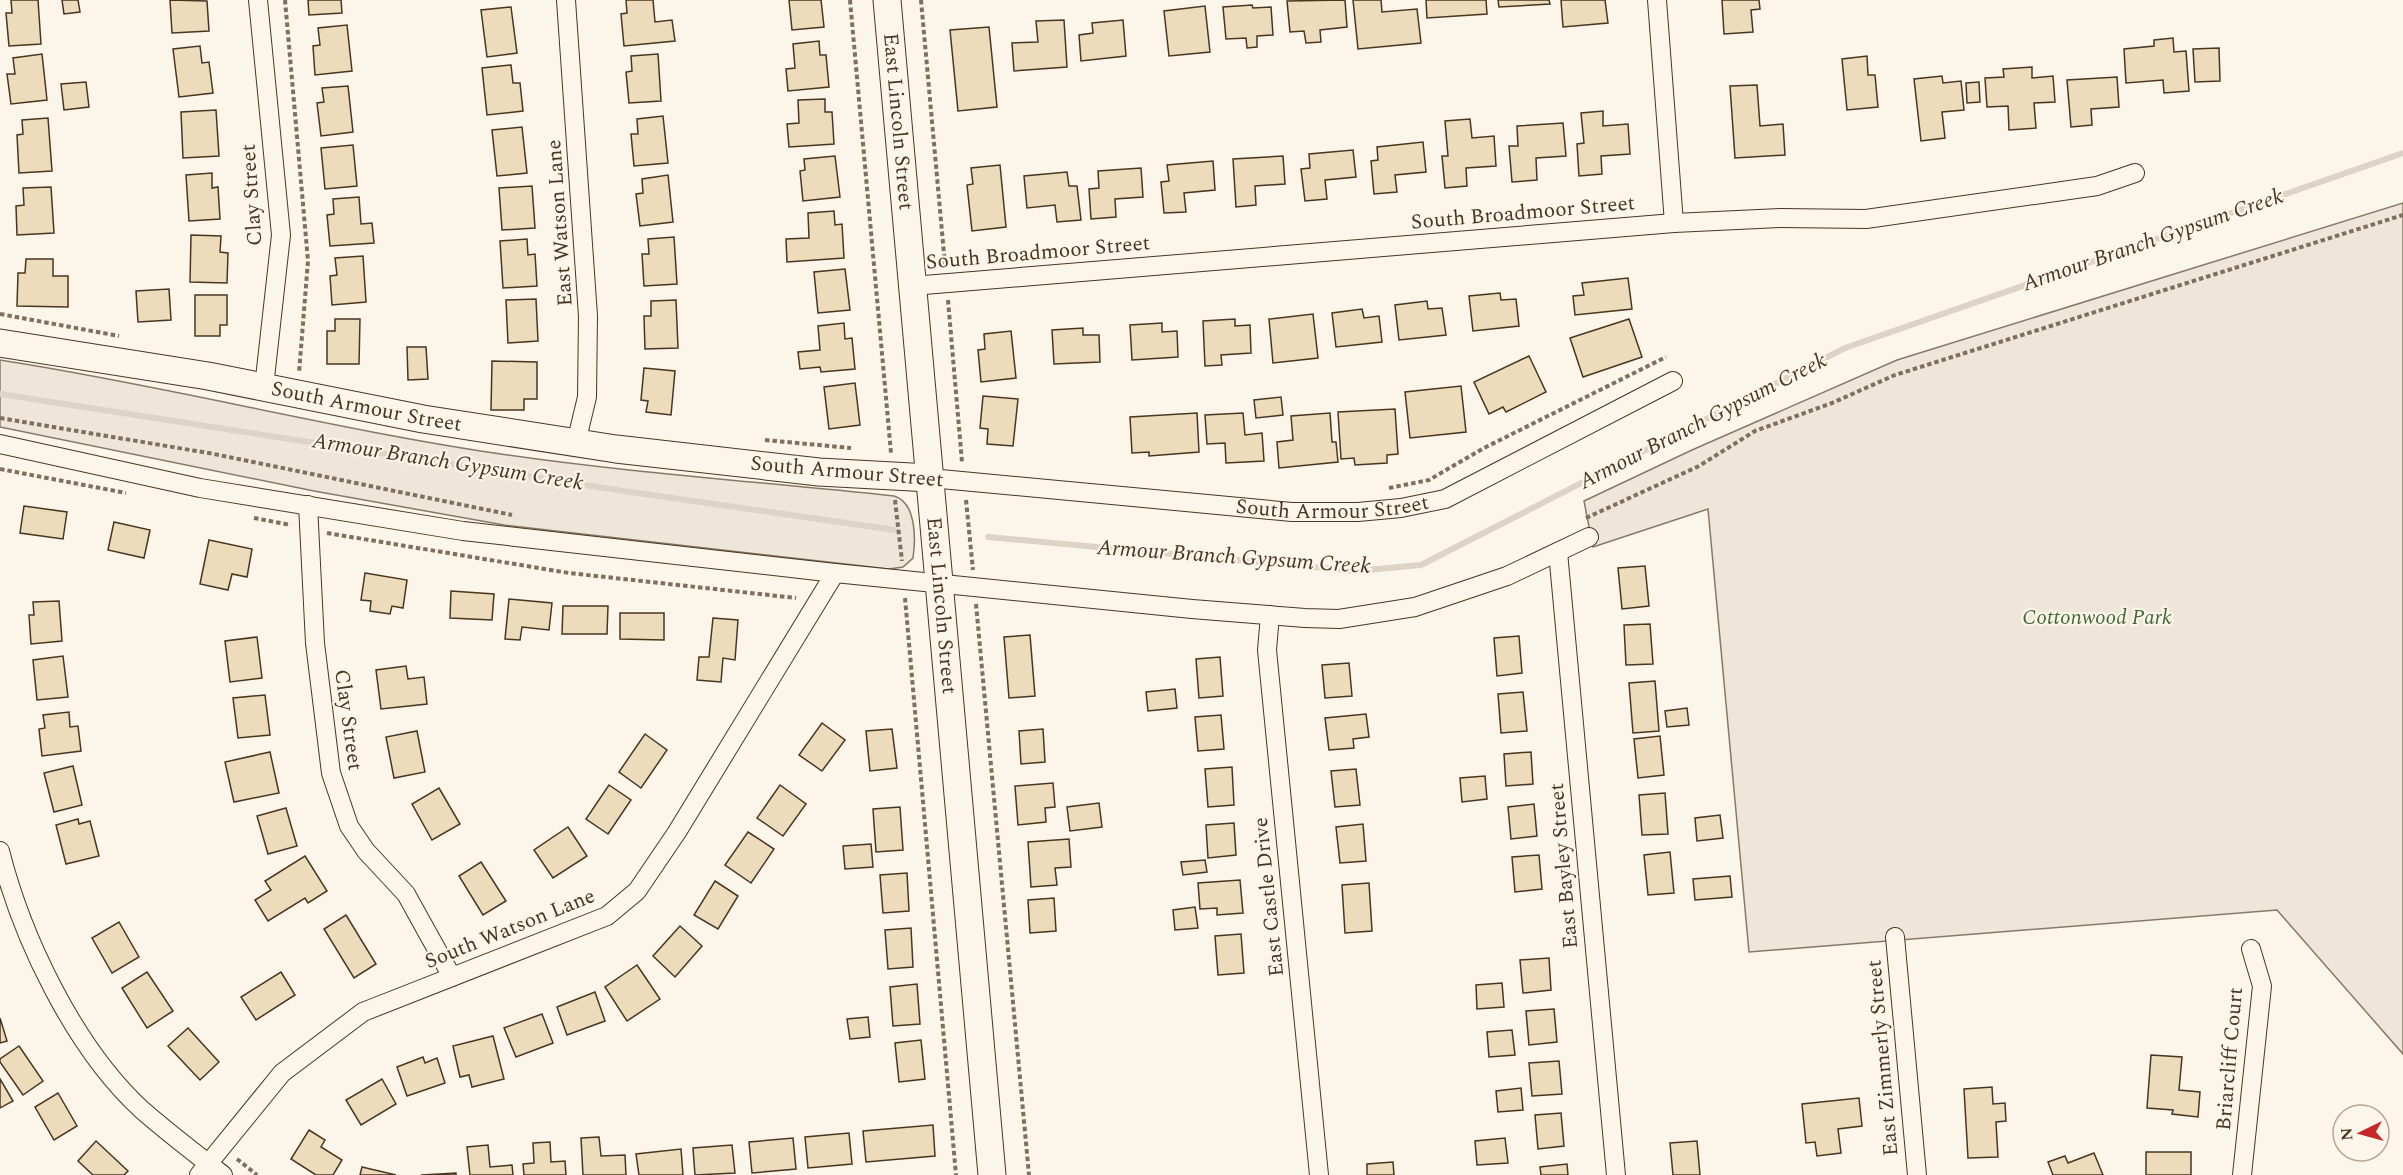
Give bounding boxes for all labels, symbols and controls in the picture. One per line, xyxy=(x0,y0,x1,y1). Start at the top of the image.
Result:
street label: East Lincoln Street xyxy=(874,32,922,212)
street label: East Watson Lane xyxy=(538,138,582,308)
street label: Clay Street xyxy=(232,143,272,247)
water label: Armour Branch Gypsum Creek xyxy=(2017,180,2288,301)
street label: South Broadmoor Street xyxy=(1410,187,1636,239)
street label: South Broadmoor Street xyxy=(925,227,1151,279)
water label: Armour Branch Gypsum Creek xyxy=(1572,344,1833,498)
street label: South Armour Street xyxy=(268,373,464,441)
water label: Armour Branch Gypsum Creek xyxy=(309,424,586,500)
street label: South Armour Street xyxy=(749,448,945,496)
street label: South Armour Street xyxy=(1234,487,1432,528)
street label: East Lincoln Street xyxy=(917,516,965,696)
water label: Armour Branch Gypsum Creek xyxy=(1095,531,1372,583)
park label: Cottonwood Park xyxy=(2022,602,2172,634)
street label: Clay Street xyxy=(325,667,371,773)
street label: East Bayley Street xyxy=(1541,782,1587,950)
street label: East Castle Drive xyxy=(1245,816,1293,978)
street label: South Watson Lane xyxy=(420,880,600,978)
street label: East Zimmerly Street xyxy=(1858,959,1908,1157)
street label: Briarcliff Court xyxy=(2208,986,2252,1132)
north arrow xyxy=(2331,1103,2391,1163)
text: N xyxy=(2335,1127,2360,1142)

